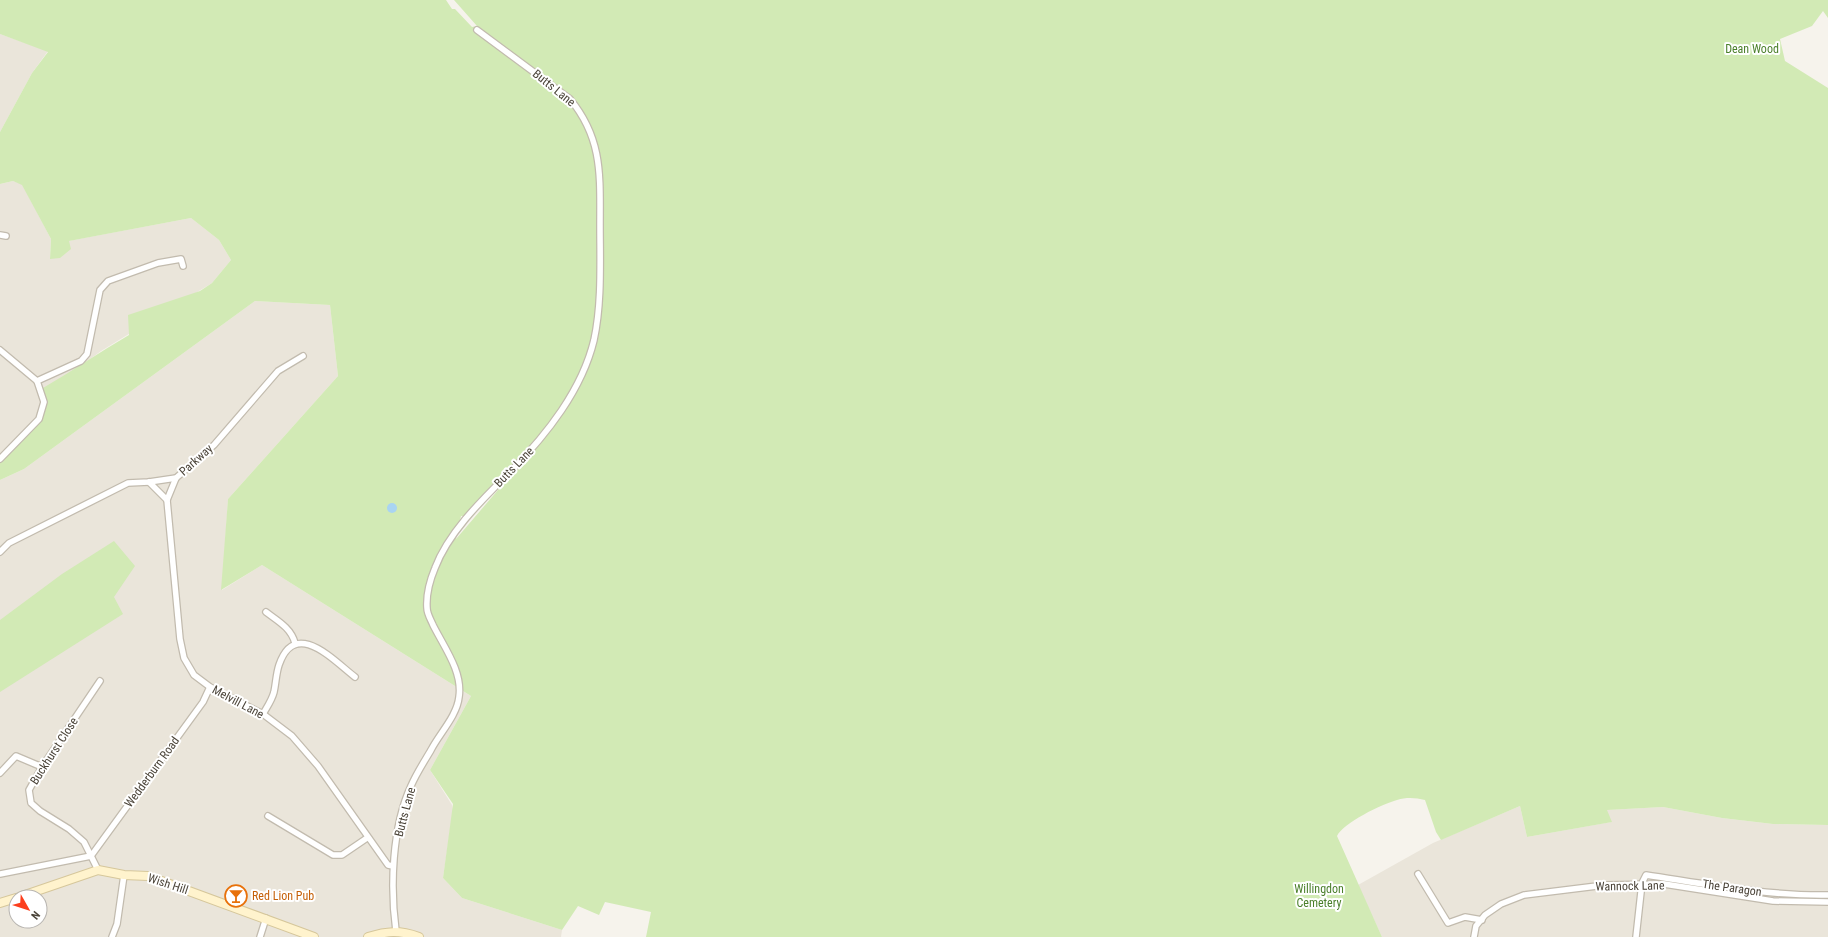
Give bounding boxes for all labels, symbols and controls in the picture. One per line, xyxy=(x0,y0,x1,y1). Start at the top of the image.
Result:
park label: Dean Wood xyxy=(1725,42,1779,56)
street label: Butts Lane xyxy=(530,67,578,110)
street label: Parkway xyxy=(177,441,215,479)
street label: Butts Lane xyxy=(491,444,537,490)
street label: Melvill Lane xyxy=(210,683,267,722)
street label: Buckhurst Close xyxy=(27,715,81,787)
street label: Wedderburn Road xyxy=(122,734,182,810)
street label: Butts Lane xyxy=(392,785,418,838)
street label: Wish Hill xyxy=(146,871,190,897)
street label: The Paragon xyxy=(1701,877,1763,899)
street label: Wannock Lane xyxy=(1595,878,1665,894)
park label: Willingdon Cemetery xyxy=(1294,882,1344,910)
bar icon: Red Lion Pub xyxy=(223,883,249,909)
north arrow xyxy=(8,889,48,929)
place label: Red Lion Pub xyxy=(252,889,314,903)
text: N xyxy=(28,908,43,922)

